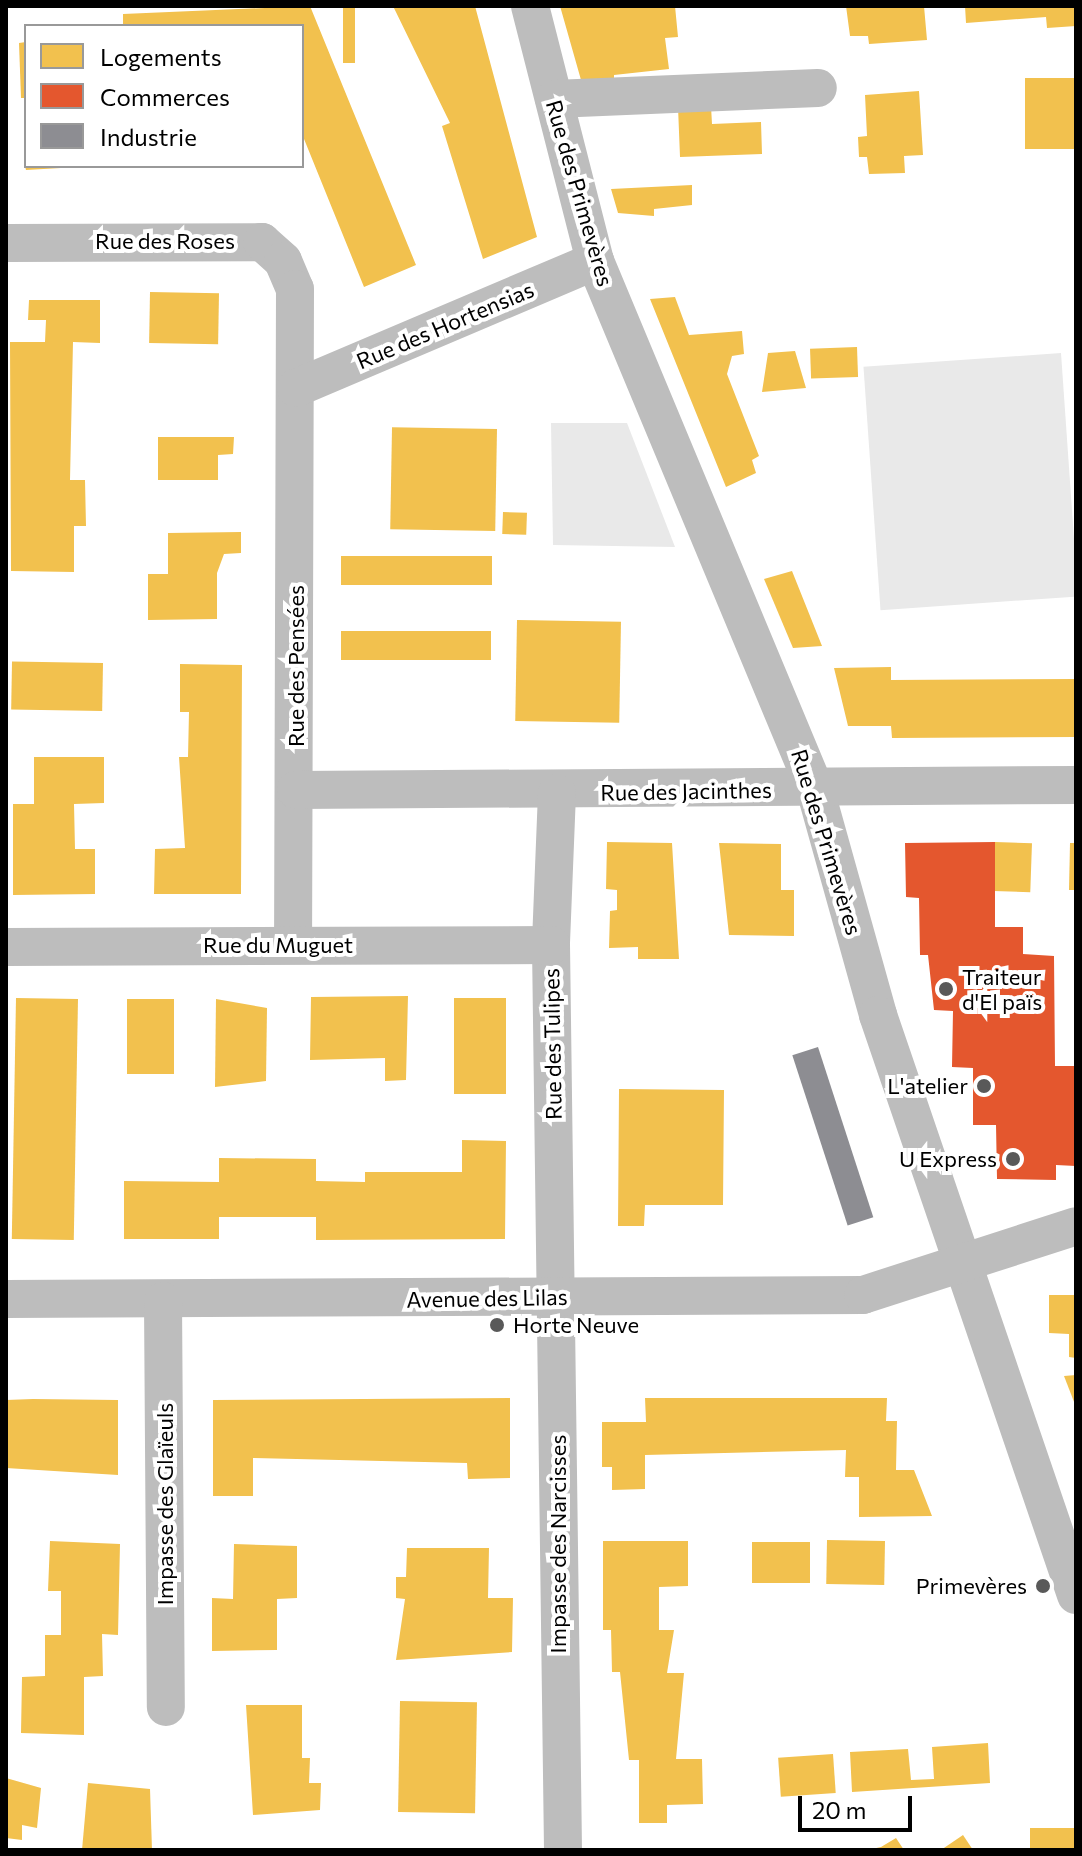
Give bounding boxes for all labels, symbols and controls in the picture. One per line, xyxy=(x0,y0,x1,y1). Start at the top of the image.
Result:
legend xyxy=(24,24,304,168)
text: Logements xyxy=(100,42,222,71)
text: Commerces xyxy=(100,82,230,111)
street label: Rue des Primevères xyxy=(541,97,619,289)
text: Industrie xyxy=(100,122,197,151)
street label: Rue des Roses xyxy=(95,228,235,254)
street label: Rue des Hortensias xyxy=(352,276,538,374)
street label: Rue des Pensées xyxy=(283,585,309,747)
street label: Rue des Primevères xyxy=(786,746,868,938)
street label: Rue des Jacinthes xyxy=(600,776,772,806)
street label: Rue du Muguet xyxy=(203,932,353,958)
place label: Traiteur d'El païs xyxy=(962,963,1042,1014)
street label: Rue des Tulipes xyxy=(537,968,567,1120)
marker: Traiteur d'El païs xyxy=(937,980,955,998)
place label: L'atelier xyxy=(887,1073,968,1099)
marker: L'atelier xyxy=(975,1077,993,1095)
place label: U Express xyxy=(899,1146,997,1172)
marker: U Express xyxy=(1004,1150,1022,1168)
street label: Avenue des Lilas xyxy=(406,1283,568,1313)
place label: Horte Neuve xyxy=(513,1312,639,1338)
marker: Horte Neuve xyxy=(488,1316,506,1334)
street label: Impasse des Glaïeuls xyxy=(152,1403,178,1605)
street label: Impasse des Narcisses xyxy=(545,1435,571,1653)
place label: Primevères xyxy=(916,1573,1027,1599)
marker: Primevères xyxy=(1034,1577,1052,1595)
scale bar xyxy=(802,1780,916,1830)
text: 20 m xyxy=(812,1795,866,1824)

